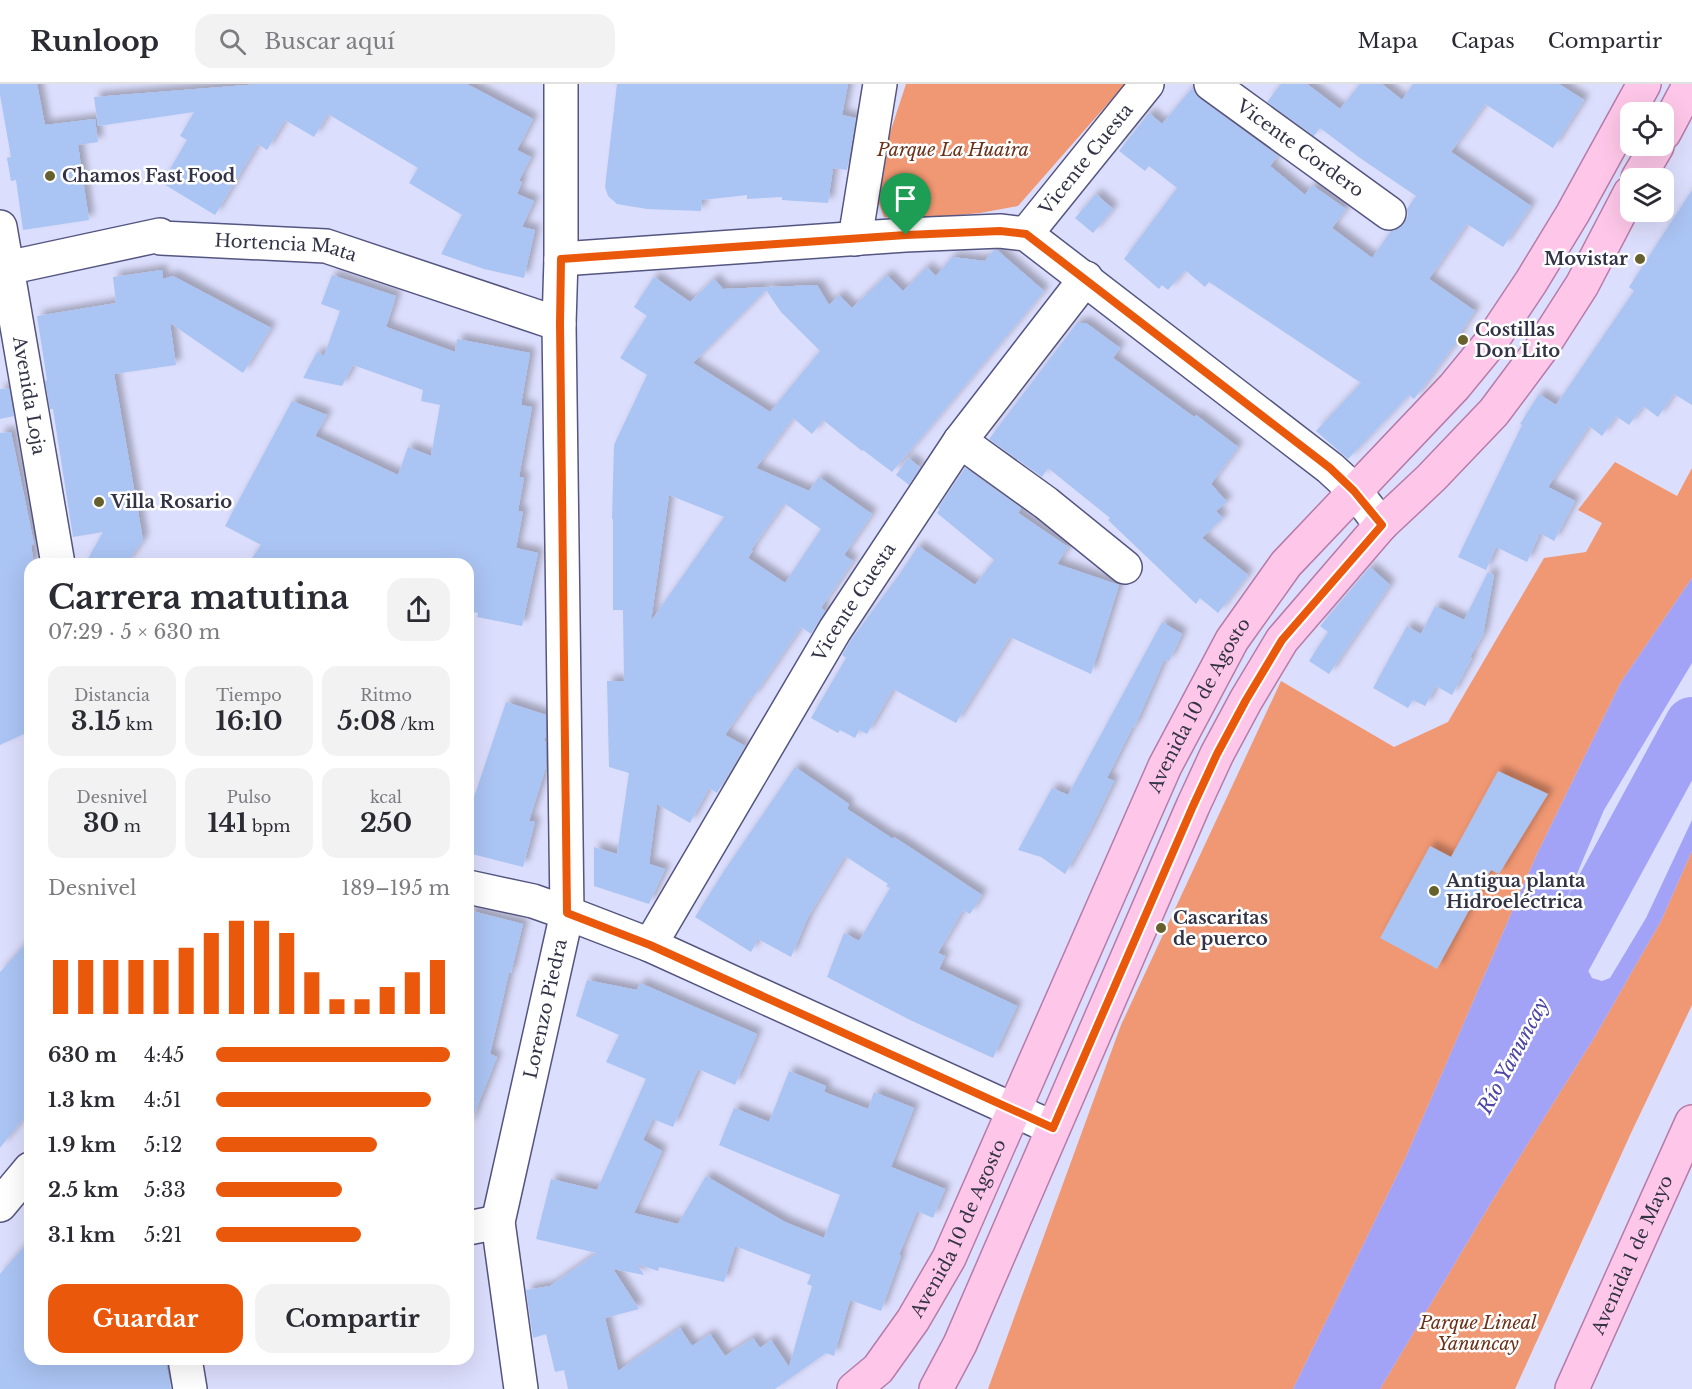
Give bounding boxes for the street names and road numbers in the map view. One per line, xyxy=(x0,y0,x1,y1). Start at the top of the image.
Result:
street label: Vicente Cordero xyxy=(1231,94,1368,202)
street label: Vicente Cuesta xyxy=(1034,99,1138,220)
street label: Hortencia Mata xyxy=(214,230,360,267)
street label: Avenida Loja xyxy=(8,334,50,456)
street label: Vicente Cuesta xyxy=(807,539,900,666)
street label: Avenida 10 de Agosto xyxy=(1143,614,1255,797)
street label: Lorenzo Piedra xyxy=(519,937,572,1081)
street label: Avenida 10 de Agosto xyxy=(905,1136,1011,1322)
street label: Avenida 1 de Mayo xyxy=(1586,1172,1678,1339)

